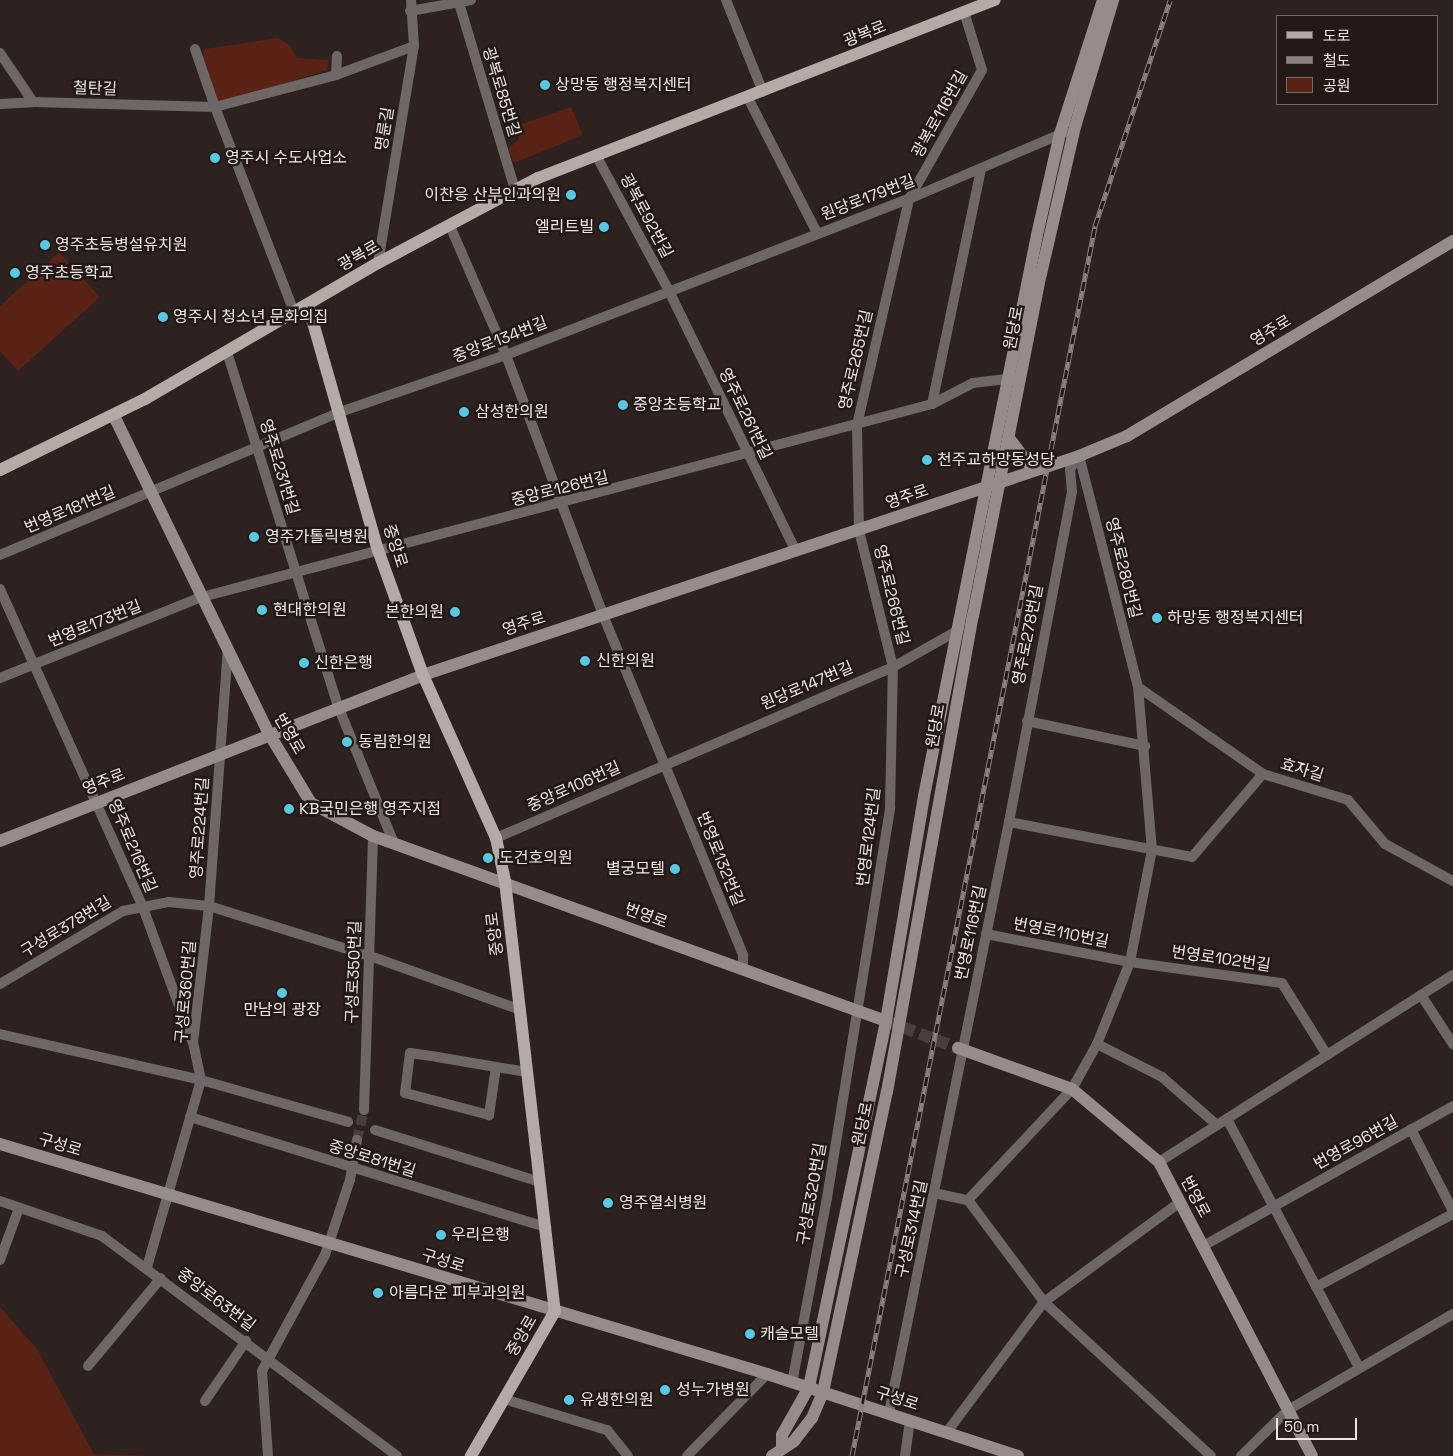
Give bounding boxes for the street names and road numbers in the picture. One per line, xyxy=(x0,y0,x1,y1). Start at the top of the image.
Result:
street label: 광복로 xyxy=(841,17,889,51)
street label: 광복로85번길 xyxy=(478,45,524,139)
street label: 광복로116번길 xyxy=(908,67,972,161)
street label: 철탄길 xyxy=(73,79,117,99)
street label: 명륜길 xyxy=(372,106,398,152)
street label: 광복로92번길 xyxy=(616,170,676,262)
street label: 원당로179번길 xyxy=(818,171,918,225)
street label: 광복로 xyxy=(335,237,383,275)
street label: 원당로 xyxy=(1000,304,1028,352)
street label: 영주로265번길 xyxy=(835,308,877,412)
street label: 영주로 xyxy=(1247,311,1295,351)
street label: 중앙로134번길 xyxy=(450,313,550,367)
street label: 영주로261번길 xyxy=(715,365,775,463)
street label: 영주로231번길 xyxy=(255,417,303,517)
street label: 중앙로126번길 xyxy=(509,468,611,510)
street label: 영주로 xyxy=(883,481,931,513)
street label: 번영로181번길 xyxy=(22,482,118,538)
street label: 영주로280번길 xyxy=(1101,515,1145,621)
street label: 중앙로 xyxy=(379,522,411,570)
street label: 영주로266번길 xyxy=(869,543,913,647)
street label: 영주로278번길 xyxy=(1009,583,1047,687)
street label: 번영로173번길 xyxy=(46,597,144,651)
street label: 영주로 xyxy=(500,608,548,640)
street label: 원당로147번길 xyxy=(758,658,856,714)
street label: 원당로 xyxy=(923,703,949,749)
street label: 번영로 xyxy=(270,710,308,758)
street label: 효자길 xyxy=(1278,754,1326,786)
street label: 중앙로106번길 xyxy=(524,758,624,816)
street label: 영주로 xyxy=(80,765,128,799)
street label: 영주로224번길 xyxy=(187,776,213,880)
street label: 번영로124번길 xyxy=(853,786,885,888)
street label: 영주로216번길 xyxy=(104,796,160,896)
street label: 번영로132번길 xyxy=(692,809,748,909)
street label: 번영로116번길 xyxy=(952,884,990,982)
street label: 구성로378번길 xyxy=(17,892,115,962)
street label: 번영로 xyxy=(622,899,670,933)
street label: 중앙로 xyxy=(483,911,507,957)
street label: 번영로110번길 xyxy=(1011,914,1111,952)
street label: 구성로350번길 xyxy=(343,920,365,1024)
street label: 구성로360번길 xyxy=(172,940,200,1044)
street label: 번영로102번길 xyxy=(1170,943,1272,975)
street label: 원당로 xyxy=(849,1100,877,1148)
street label: 번영로96번길 xyxy=(1311,1112,1401,1174)
street label: 구성로 xyxy=(36,1129,84,1161)
street label: 중앙로81번길 xyxy=(326,1137,418,1181)
street label: 구성로320번길 xyxy=(794,1142,830,1246)
street label: 번영로 xyxy=(1176,1173,1214,1221)
street label: 구성로314번길 xyxy=(892,1178,932,1280)
street label: 구성로 xyxy=(419,1245,467,1277)
street label: 중앙로63번길 xyxy=(173,1264,259,1336)
street label: 중앙로 xyxy=(503,1312,541,1360)
street label: 구성로 xyxy=(873,1383,921,1415)

